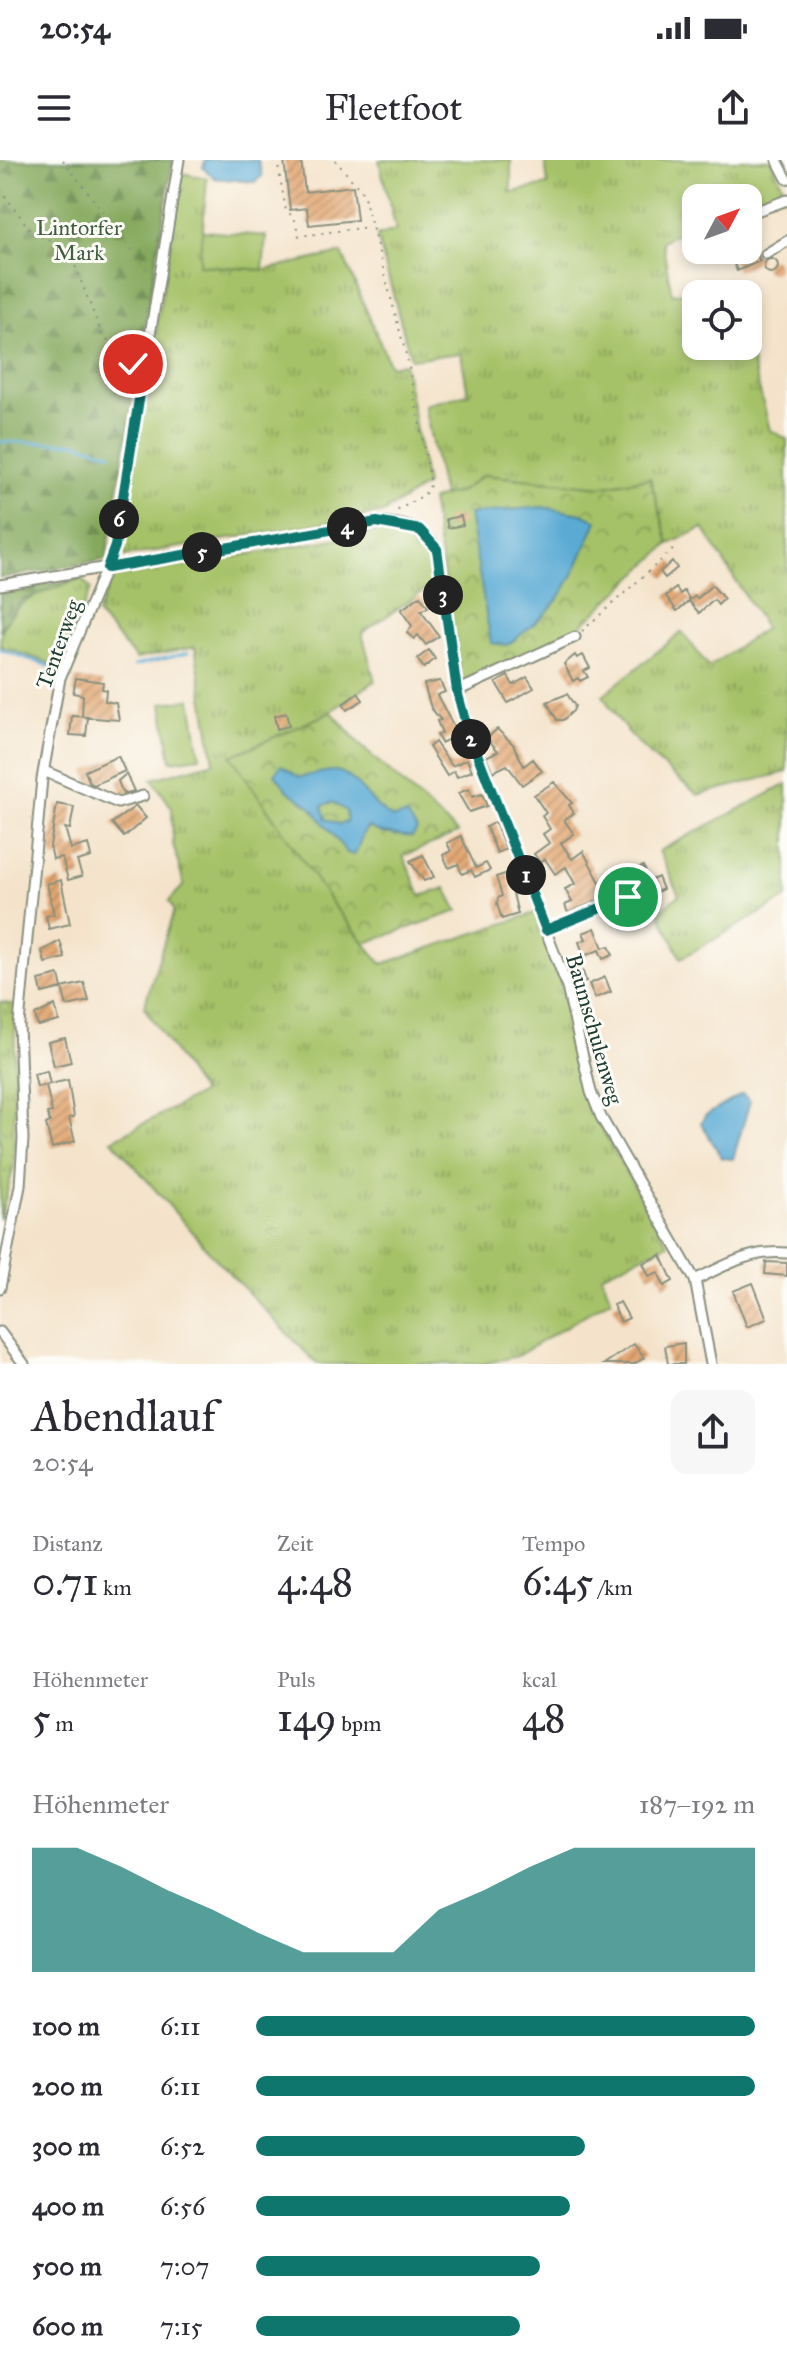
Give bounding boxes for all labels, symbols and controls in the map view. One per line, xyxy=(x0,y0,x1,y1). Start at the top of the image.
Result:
text: 20:54 xyxy=(40,10,110,46)
icon: menu xyxy=(32,86,76,130)
text: Fleetfoot xyxy=(325,86,462,130)
icon: share xyxy=(711,86,755,130)
north arrow xyxy=(682,184,762,264)
map controls xyxy=(682,184,762,360)
park label: Lintorfer Mark xyxy=(36,214,123,266)
button: locate xyxy=(682,280,762,360)
pin xyxy=(99,330,167,398)
icon: check xyxy=(111,342,155,386)
pin: 6 xyxy=(99,499,139,539)
text: 6 xyxy=(113,505,125,532)
pin: 4 xyxy=(327,507,367,547)
text: 4 xyxy=(341,513,353,540)
pin: 5 xyxy=(182,532,222,572)
text: 5 xyxy=(197,538,207,565)
pin: 3 xyxy=(423,575,463,615)
text: 3 xyxy=(439,581,447,608)
street label: Tenterweg xyxy=(30,595,87,693)
pin: 2 xyxy=(451,719,491,759)
text: 2 xyxy=(466,725,476,752)
pin: 1 xyxy=(506,855,546,895)
text: 1 xyxy=(522,861,530,888)
pin xyxy=(594,863,662,931)
icon: arrive xyxy=(606,875,650,919)
street label: Baumschulenweg xyxy=(560,951,629,1108)
text: Abendlauf xyxy=(32,1389,216,1443)
button: share xyxy=(671,1390,755,1474)
text: 20:54 xyxy=(32,1446,92,1478)
text: Distanz xyxy=(32,1530,103,1557)
text: Zeit xyxy=(277,1530,314,1557)
text: Tempo xyxy=(522,1530,585,1557)
text: 0.71 xyxy=(32,1557,98,1606)
text: 4:48 xyxy=(277,1557,353,1606)
text: 6:45 xyxy=(522,1557,593,1606)
text: km xyxy=(98,1574,132,1601)
text: /km xyxy=(593,1574,633,1601)
text: Höhenmeter xyxy=(32,1666,148,1693)
text: Puls xyxy=(277,1666,315,1693)
text: kcal xyxy=(522,1666,557,1693)
text: 5 xyxy=(32,1693,51,1742)
text: 149 xyxy=(277,1693,337,1742)
text: 48 xyxy=(522,1693,566,1742)
text: m xyxy=(51,1710,74,1737)
text: bpm xyxy=(337,1710,381,1737)
text: Höhenmeter xyxy=(32,1788,169,1820)
text: 187–192 m xyxy=(639,1788,755,1820)
text: 100 m xyxy=(32,2010,100,2042)
text: 6:11 xyxy=(160,2010,200,2042)
text: 200 m xyxy=(32,2070,103,2102)
text: 6:11 xyxy=(160,2070,200,2102)
text: 300 m xyxy=(32,2130,100,2162)
text: 6:52 xyxy=(160,2130,205,2162)
text: 400 m xyxy=(32,2190,104,2222)
text: 6:56 xyxy=(160,2190,205,2222)
text: 500 m xyxy=(32,2250,102,2282)
text: 7:07 xyxy=(160,2250,209,2282)
text: 600 m xyxy=(32,2310,103,2342)
text: 7:15 xyxy=(160,2310,203,2342)

